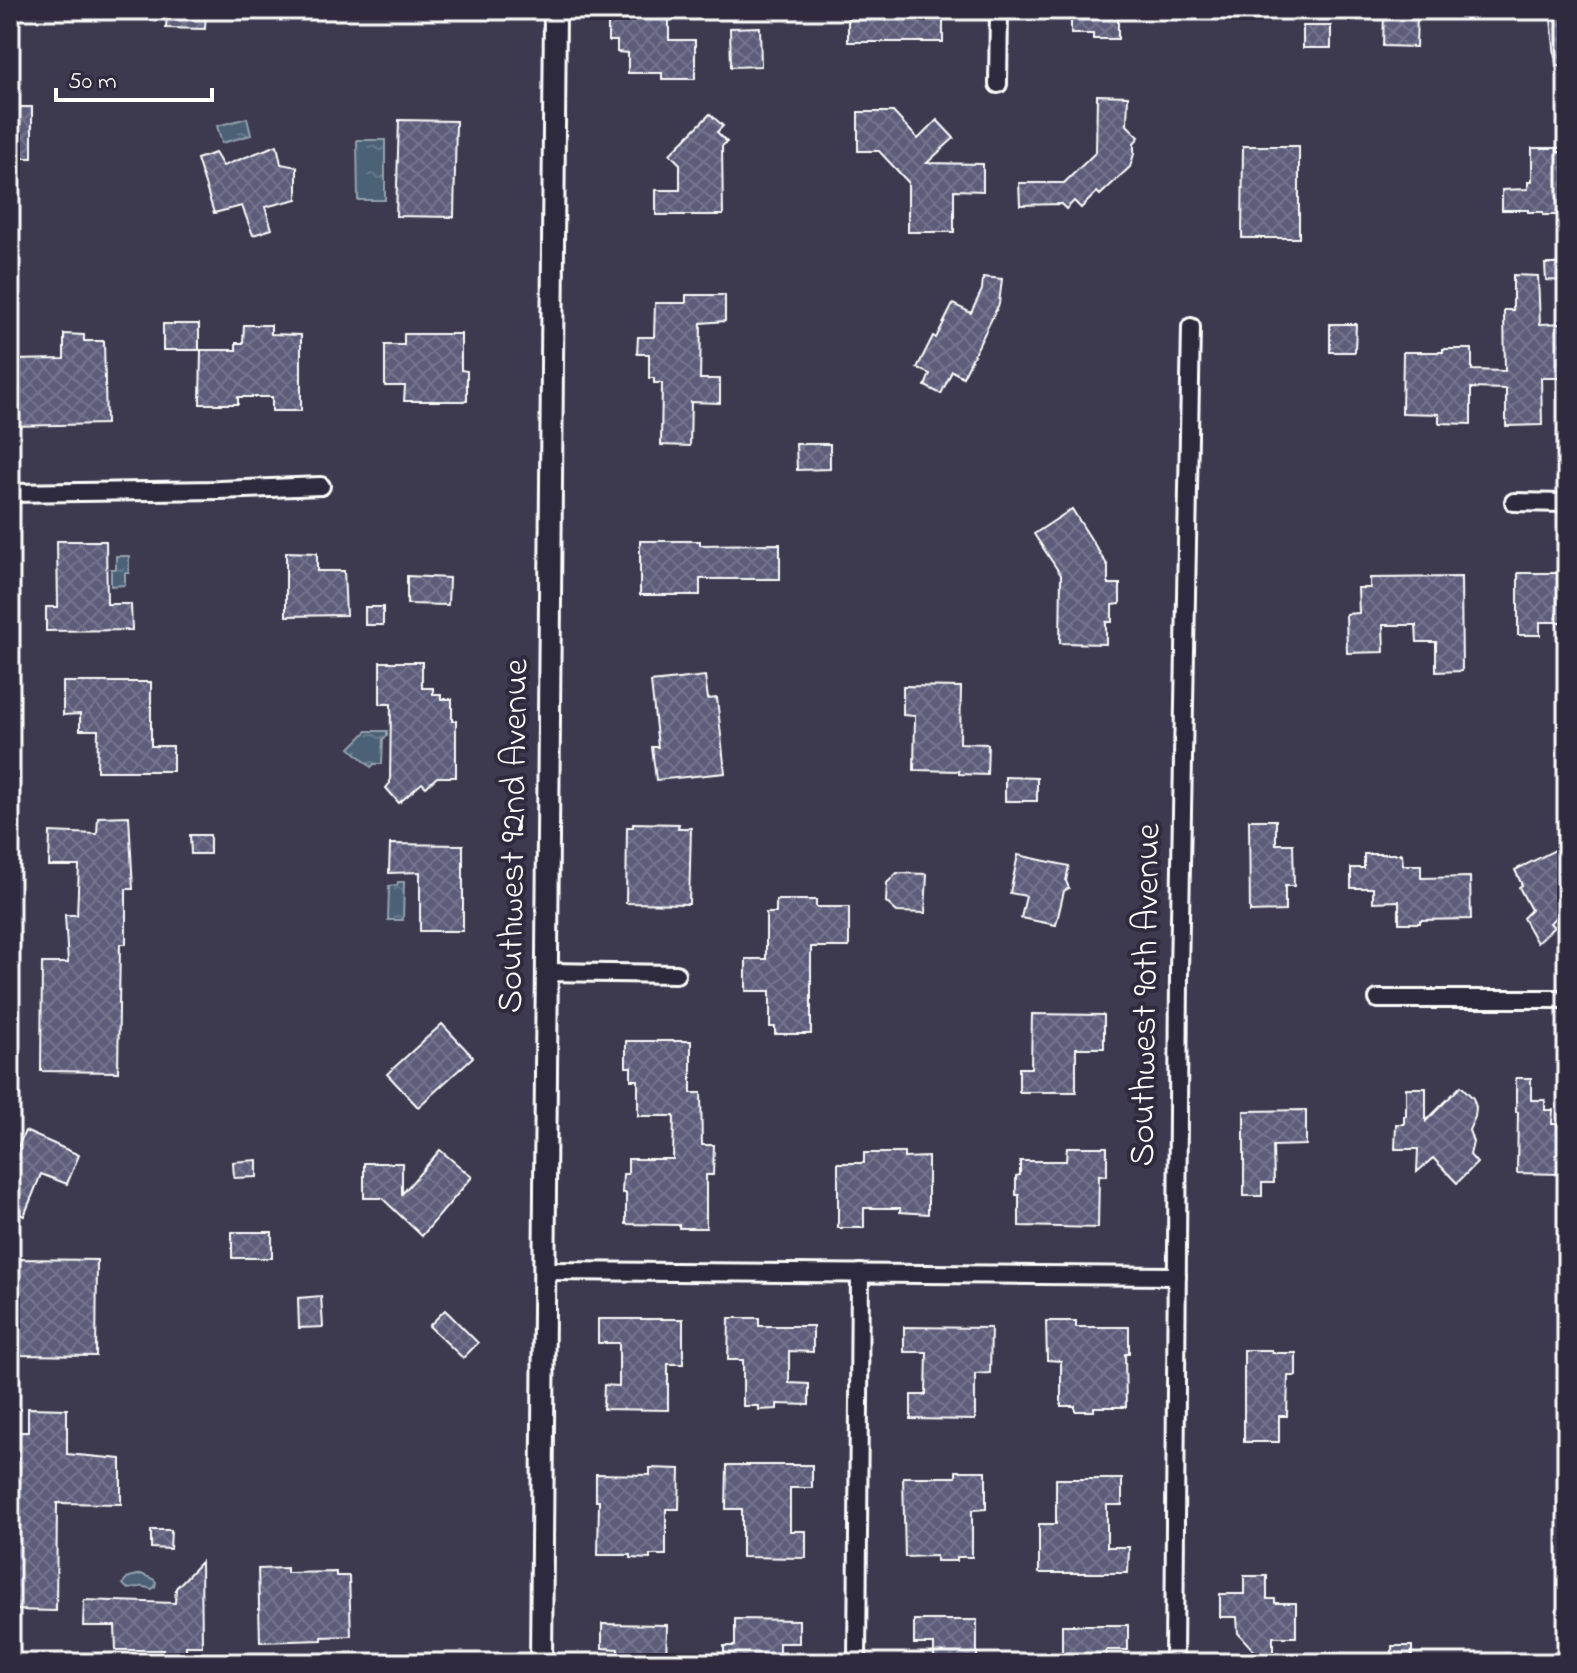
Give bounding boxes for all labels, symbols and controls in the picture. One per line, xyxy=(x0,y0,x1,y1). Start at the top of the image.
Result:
scale bar xyxy=(56,52,212,102)
text: 50 m xyxy=(68,65,117,100)
street label: Southwest 92nd Avenue xyxy=(485,658,545,1013)
street label: Southwest 90th Avenue xyxy=(1118,822,1177,1167)

